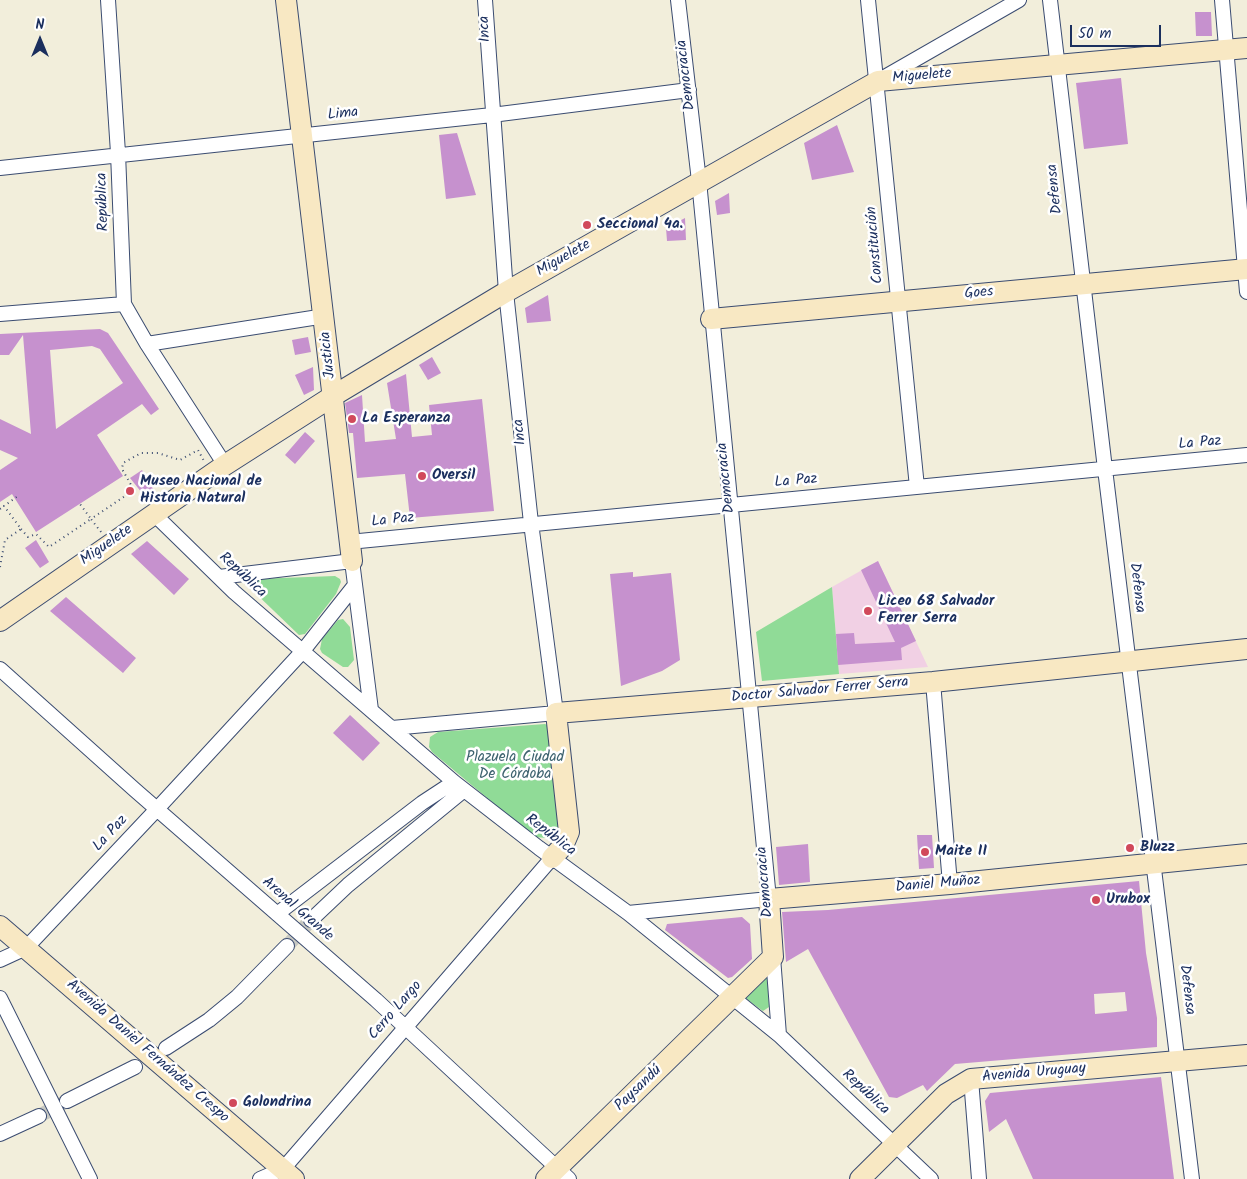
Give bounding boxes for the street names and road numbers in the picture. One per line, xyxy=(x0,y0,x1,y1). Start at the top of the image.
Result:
street label: Inca xyxy=(476,15,496,43)
street label: Democracia xyxy=(674,39,700,111)
street label: Miguelete xyxy=(892,65,952,89)
street label: Lima xyxy=(327,104,359,126)
street label: Defensa xyxy=(1044,163,1068,215)
street label: República xyxy=(94,172,114,232)
street label: Constitución xyxy=(864,206,888,284)
street label: Miguelete xyxy=(534,236,594,282)
street label: Goes xyxy=(964,284,994,304)
street label: Justicia xyxy=(318,331,340,379)
street label: Inca xyxy=(511,418,531,446)
street label: La Paz xyxy=(1178,433,1222,455)
street label: Democracia xyxy=(714,442,740,514)
street label: La Paz xyxy=(774,471,818,493)
street label: La Paz xyxy=(371,510,415,532)
street label: Miguelete xyxy=(77,522,137,570)
street label: República xyxy=(214,549,270,603)
street label: Defensa xyxy=(1124,562,1148,614)
street label: Doctor Salvador Ferrer Serra xyxy=(731,674,909,708)
street label: República xyxy=(521,811,579,861)
street label: La Paz xyxy=(90,812,132,856)
street label: Democracia xyxy=(754,846,778,918)
street label: Daniel Muñoz xyxy=(895,872,981,898)
street label: Arenal Grande xyxy=(258,874,336,946)
street label: Defensa xyxy=(1174,964,1198,1016)
street label: Avenida Daniel Fernández Crespo xyxy=(62,976,232,1128)
street label: Cerro Largo xyxy=(365,978,427,1044)
street label: Avenida Uruguay xyxy=(981,1061,1087,1087)
street label: Paysandú xyxy=(612,1062,666,1116)
street label: República xyxy=(837,1066,893,1120)

